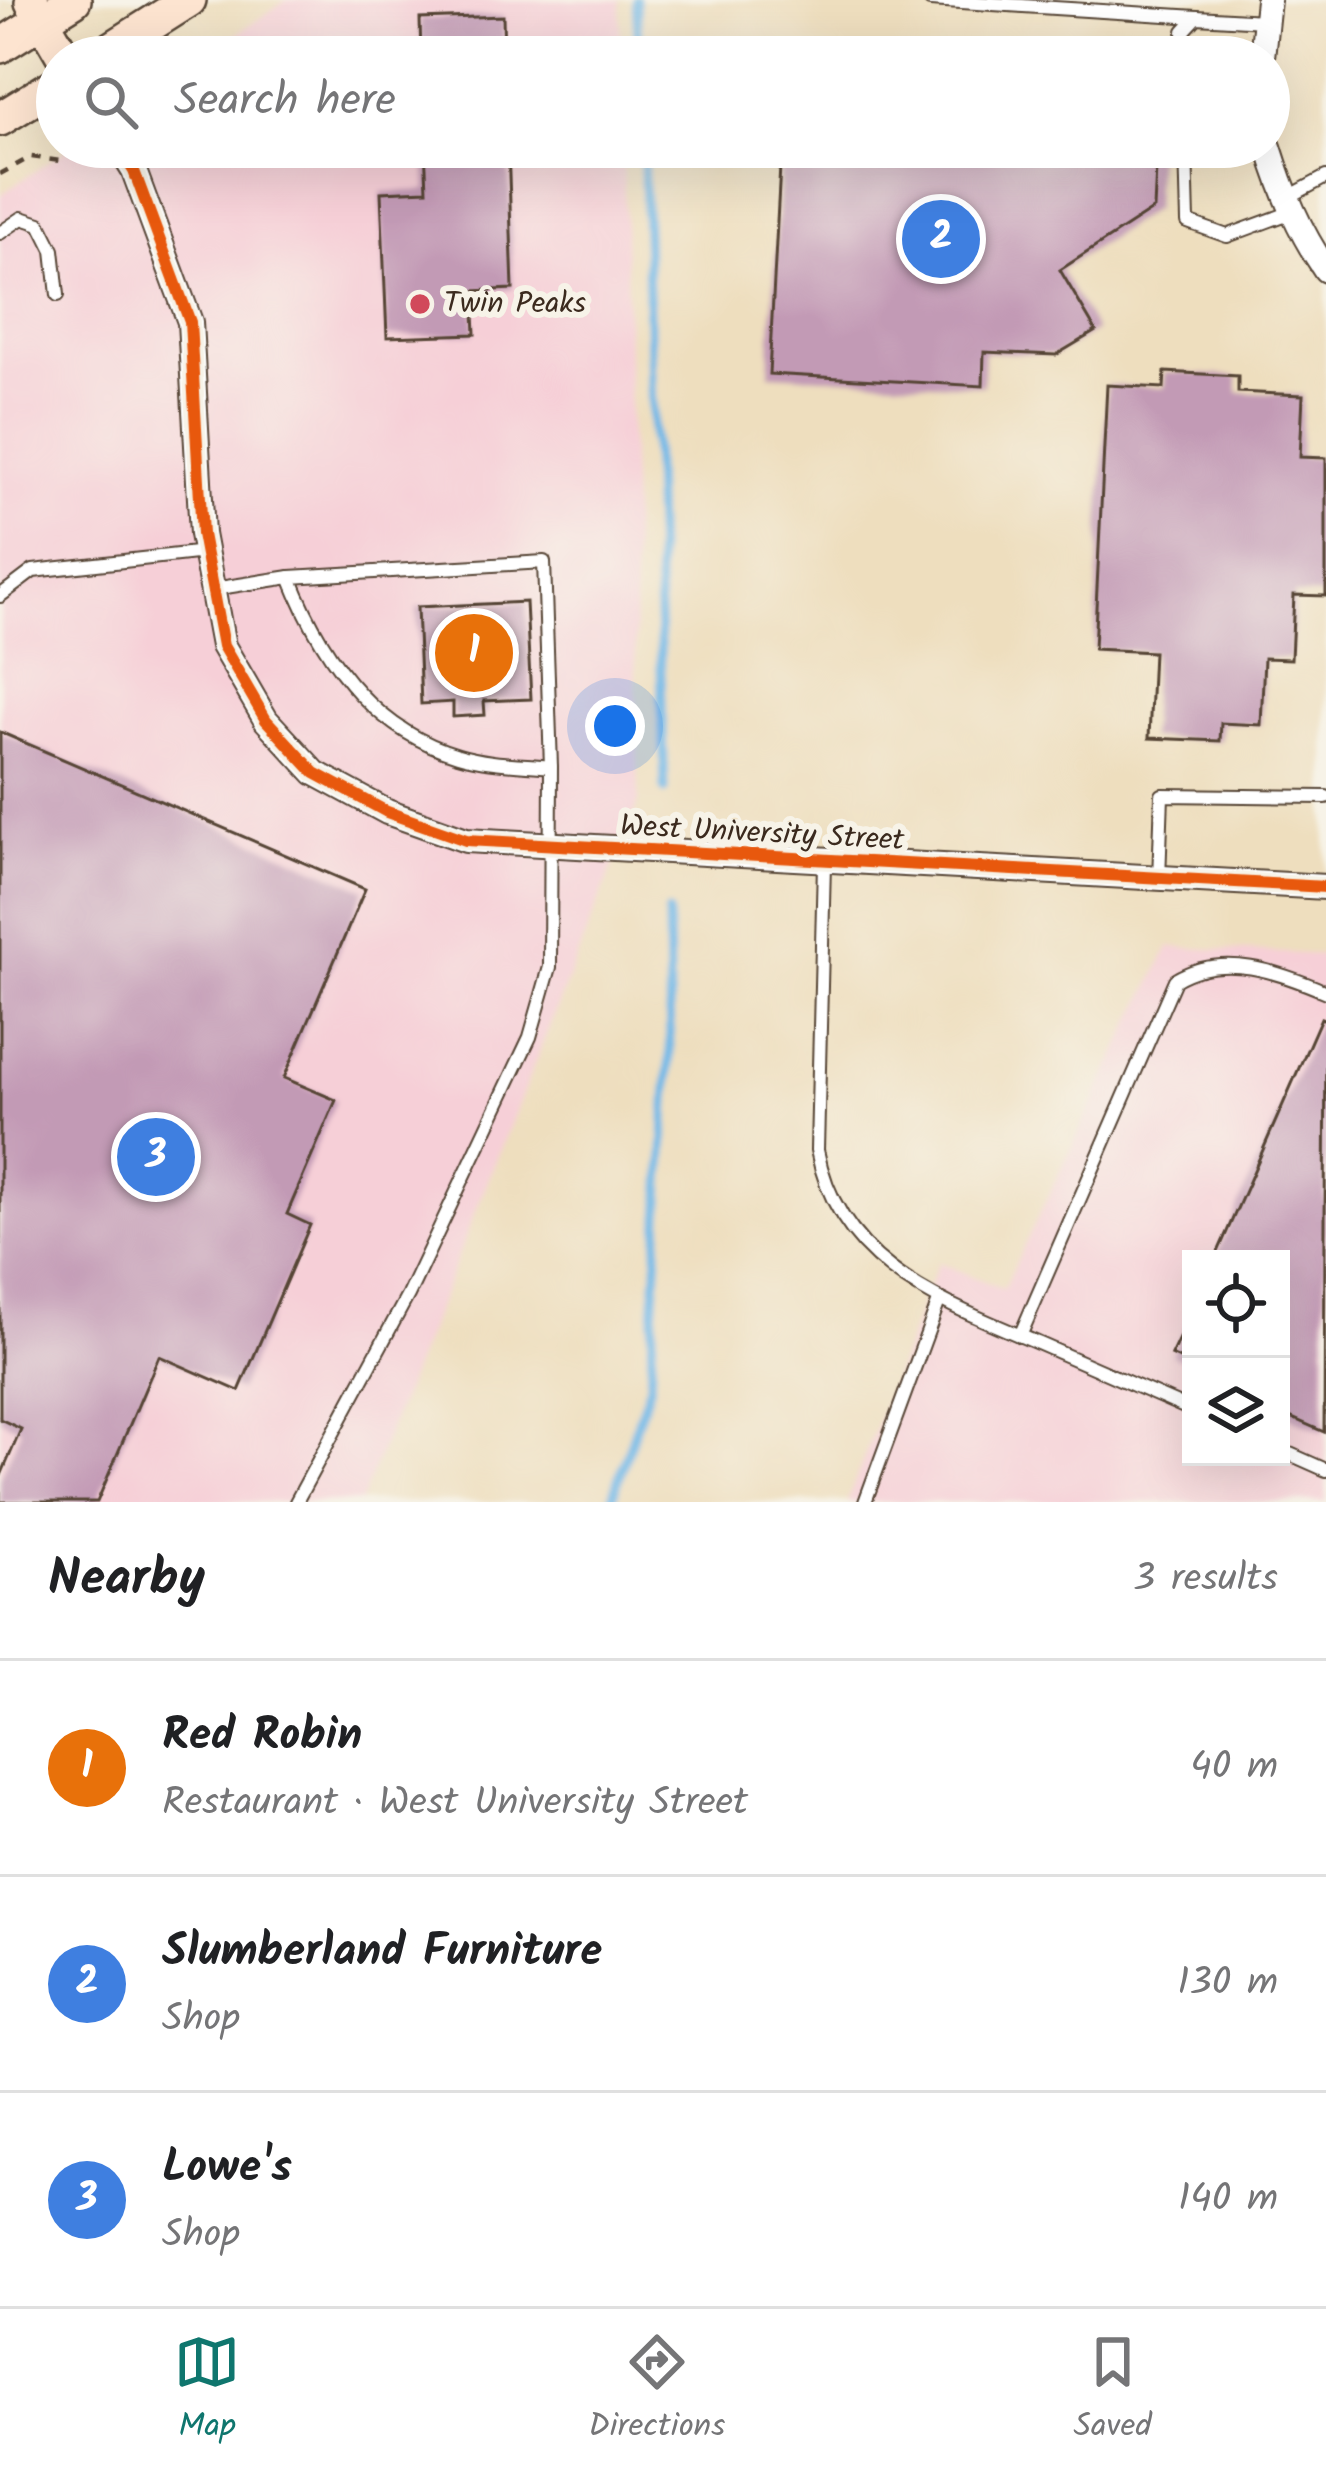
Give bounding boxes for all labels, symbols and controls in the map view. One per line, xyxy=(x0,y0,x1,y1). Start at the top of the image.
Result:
search box xyxy=(36,36,1290,168)
text: Search here xyxy=(174,66,396,138)
icon: search xyxy=(78,69,144,135)
pin: 2 xyxy=(902,194,980,284)
place label: Twin Peaks xyxy=(444,280,586,328)
marker: Twin Peaks xyxy=(407,291,433,317)
pin: 1 xyxy=(435,608,513,698)
your location xyxy=(585,696,645,756)
street label: West University Street xyxy=(619,803,906,865)
pin: 3 xyxy=(117,1112,195,1202)
map controls xyxy=(1182,1250,1290,1466)
button: locate xyxy=(1182,1250,1290,1358)
button: layers xyxy=(1182,1358,1290,1466)
text: Nearby xyxy=(48,1540,205,1621)
text: 3 results xyxy=(1133,1549,1278,1611)
text: Red Robin xyxy=(162,1701,362,1773)
text: 1 xyxy=(81,1737,93,1799)
text: 40 m xyxy=(1190,1737,1278,1799)
text: Restaurant · West University Street xyxy=(162,1773,748,1835)
text: Slumberland Furniture xyxy=(162,1917,602,1989)
text: 2 xyxy=(76,1953,98,2015)
text: 130 m xyxy=(1177,1953,1278,2015)
text: Shop xyxy=(162,1989,240,2051)
text: Lowe's xyxy=(162,2133,292,2205)
text: 3 xyxy=(76,2169,98,2231)
text: 140 m xyxy=(1178,2169,1278,2231)
text: Shop xyxy=(162,2205,240,2267)
tab: Map xyxy=(174,2329,240,2454)
tab: Directions xyxy=(588,2329,725,2454)
tab: Saved xyxy=(1074,2329,1152,2454)

